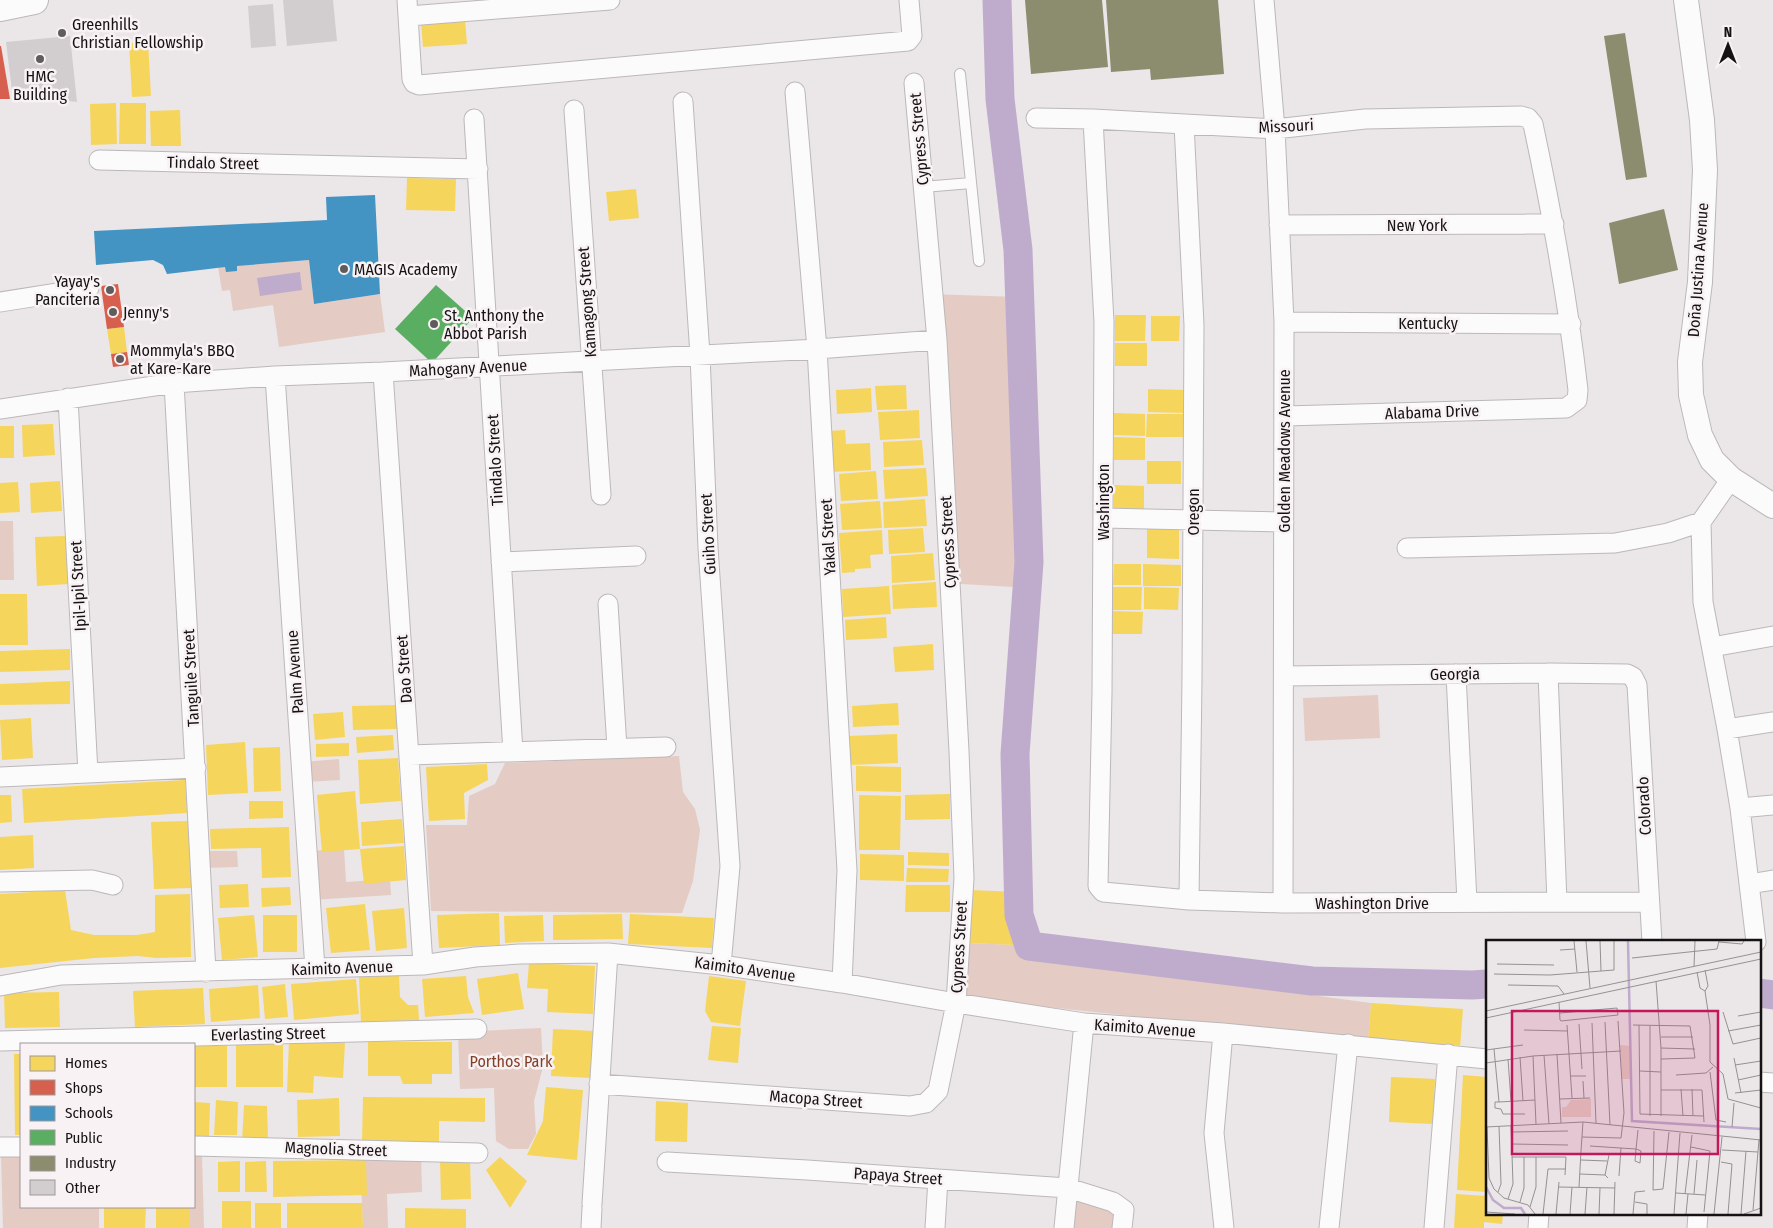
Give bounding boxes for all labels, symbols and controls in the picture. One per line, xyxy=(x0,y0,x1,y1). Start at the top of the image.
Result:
place label: Greenhills Christian Fellowship xyxy=(72,15,204,52)
north arrow xyxy=(1703,20,1753,70)
text: N xyxy=(1724,24,1732,41)
marker: Greenhills Christian Fellowship xyxy=(56,27,68,39)
marker: HMC Building xyxy=(34,53,46,65)
place label: HMC Building xyxy=(13,67,67,104)
street label: Cypress Street xyxy=(905,91,933,186)
street label: Missouri xyxy=(1258,115,1314,137)
street label: Tindalo Street xyxy=(167,153,260,173)
street label: Doña Justina Avenue xyxy=(1684,202,1712,338)
street label: New York xyxy=(1387,216,1448,235)
street label: Kamagong Street xyxy=(574,245,600,358)
place label: MAGIS Academy xyxy=(354,260,458,279)
marker: MAGIS Academy xyxy=(338,263,350,275)
place label: Yayay's Panciteria xyxy=(35,272,100,309)
marker: Yayay's Panciteria xyxy=(104,284,116,296)
place label: Jenny's xyxy=(123,303,169,322)
marker: Jenny's xyxy=(107,306,119,318)
place label: St. Anthony the Abbot Parish xyxy=(444,306,544,343)
street label: Kentucky xyxy=(1398,314,1459,333)
marker: St. Anthony the Abbot Parish xyxy=(428,318,440,330)
place label: Mommyla's BBQ at Kare-Kare xyxy=(130,341,234,378)
marker: Mommyla's BBQ at Kare-Kare xyxy=(114,353,126,365)
street label: Mahogany Avenue xyxy=(408,355,528,381)
street label: Golden Meadows Avenue xyxy=(1275,369,1294,533)
street label: Alabama Drive xyxy=(1385,401,1480,423)
street label: Tindalo Street xyxy=(483,413,507,506)
street label: Washington xyxy=(1094,464,1113,540)
street label: Oregon xyxy=(1184,488,1203,536)
street label: Guiho Street xyxy=(696,492,720,575)
street label: Cypress Street xyxy=(936,494,960,589)
street label: Yakal Street xyxy=(816,497,839,576)
street label: Ipil-Ipil Street xyxy=(66,539,90,632)
street label: Tanguile Street xyxy=(179,628,203,727)
street label: Palm Avenue xyxy=(283,630,307,714)
street label: Dao Street xyxy=(392,633,416,704)
street label: Georgia xyxy=(1430,664,1480,684)
street label: Colorado xyxy=(1633,776,1655,836)
street label: Washington Drive xyxy=(1315,894,1429,913)
street label: Cypress Street xyxy=(947,899,971,994)
inset map xyxy=(1486,940,1760,1216)
street label: Kaimito Avenue xyxy=(693,953,797,986)
street label: Kaimito Avenue xyxy=(291,957,393,979)
street label: Kaimito Avenue xyxy=(1094,1015,1197,1041)
street label: Everlasting Street xyxy=(210,1023,326,1045)
legend xyxy=(20,1043,195,1208)
park label: Porthos Park xyxy=(470,1052,553,1071)
text: Homes xyxy=(65,1054,107,1072)
text: Shops xyxy=(65,1079,103,1097)
street label: Macopa Street xyxy=(769,1086,864,1112)
text: Schools xyxy=(65,1104,113,1122)
text: Public xyxy=(65,1129,103,1147)
street label: Magnolia Street xyxy=(284,1138,388,1160)
text: Industry xyxy=(65,1154,116,1172)
street label: Papaya Street xyxy=(853,1163,944,1189)
text: Other xyxy=(65,1179,101,1197)

